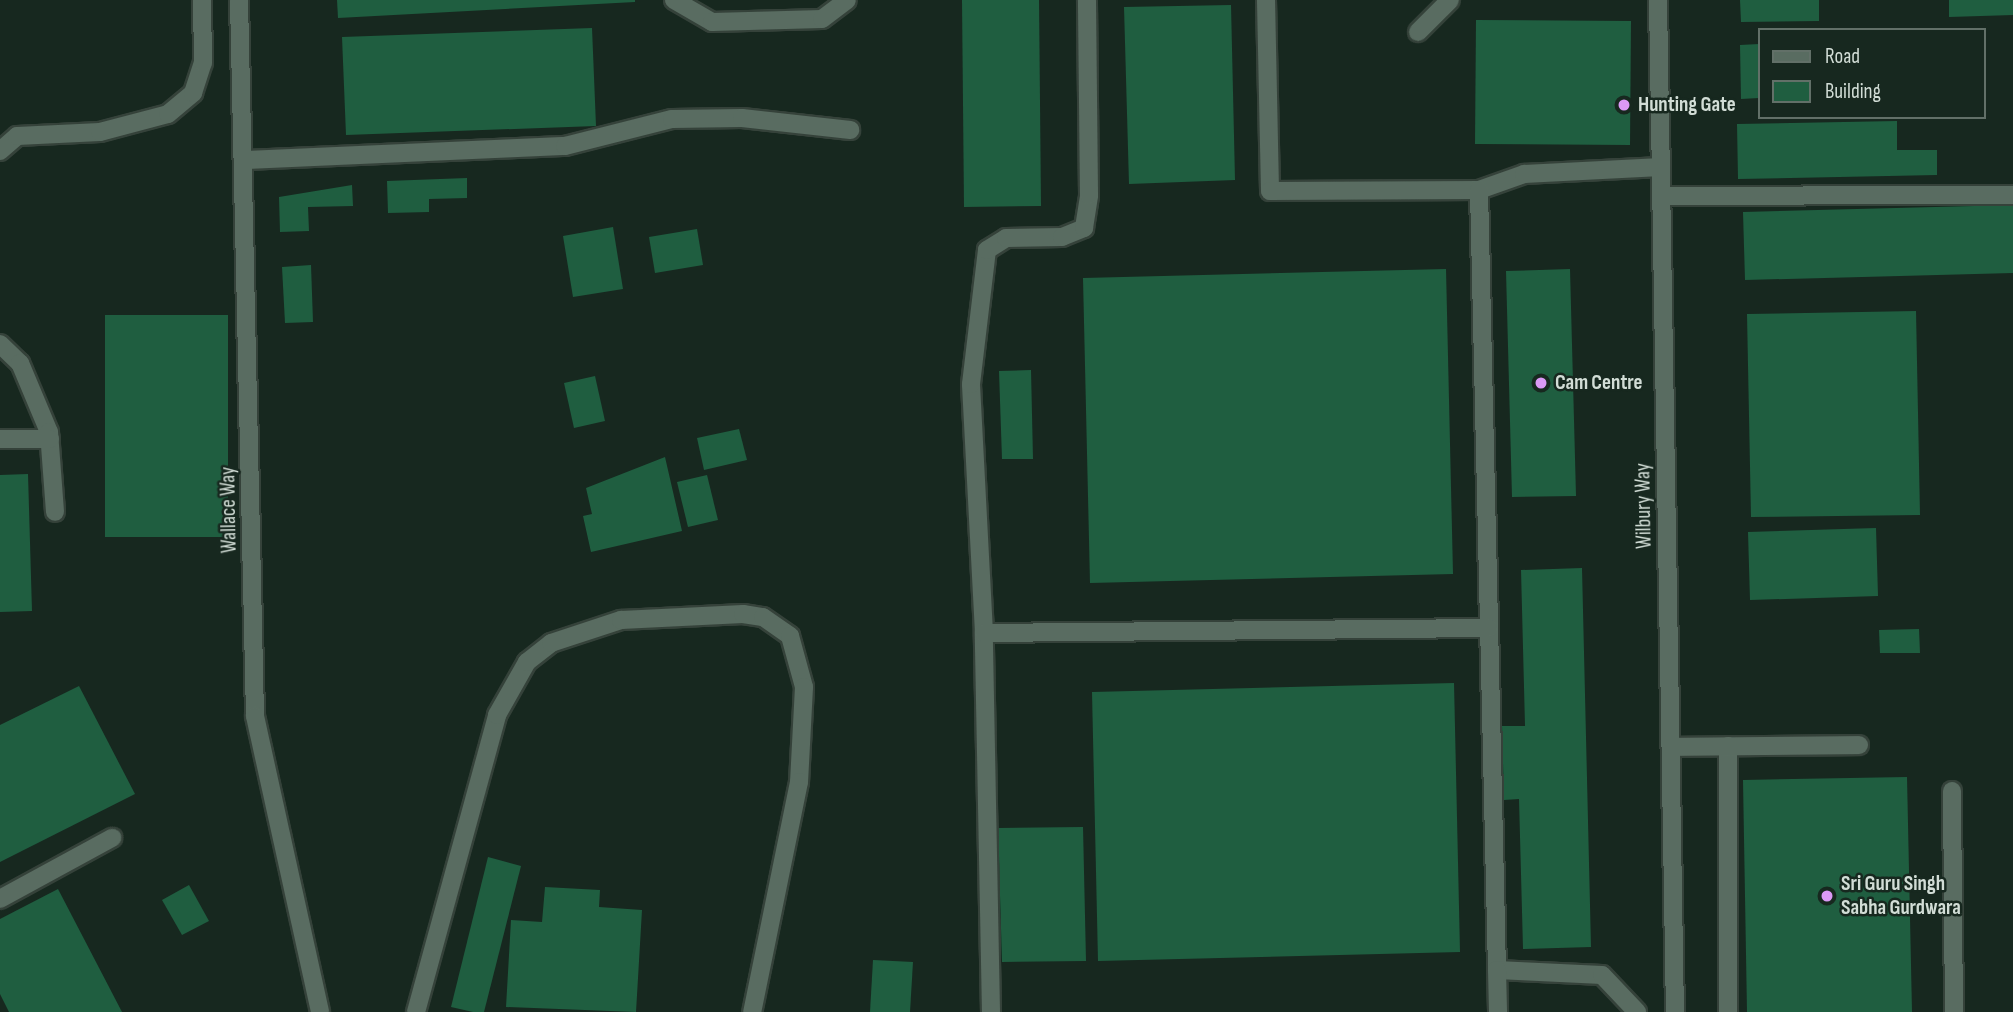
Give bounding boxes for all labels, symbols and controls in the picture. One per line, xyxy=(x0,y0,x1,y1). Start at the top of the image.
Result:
legend xyxy=(1758,28,1985,119)
text: Road xyxy=(1825,44,1860,69)
text: Building xyxy=(1825,79,1881,104)
place label: Hunting Gate xyxy=(1638,92,1736,118)
marker: Hunting Gate xyxy=(1616,97,1632,113)
place label: Cam Centre xyxy=(1555,370,1643,396)
marker: Cam Centre xyxy=(1533,375,1549,391)
street label: Wilbury Way xyxy=(1631,463,1657,549)
street label: Wallace Way xyxy=(216,467,242,553)
place label: Sri Guru Singh Sabha Gurdwara xyxy=(1841,871,1961,921)
marker: Sri Guru Singh Sabha Gurdwara xyxy=(1819,888,1835,904)

